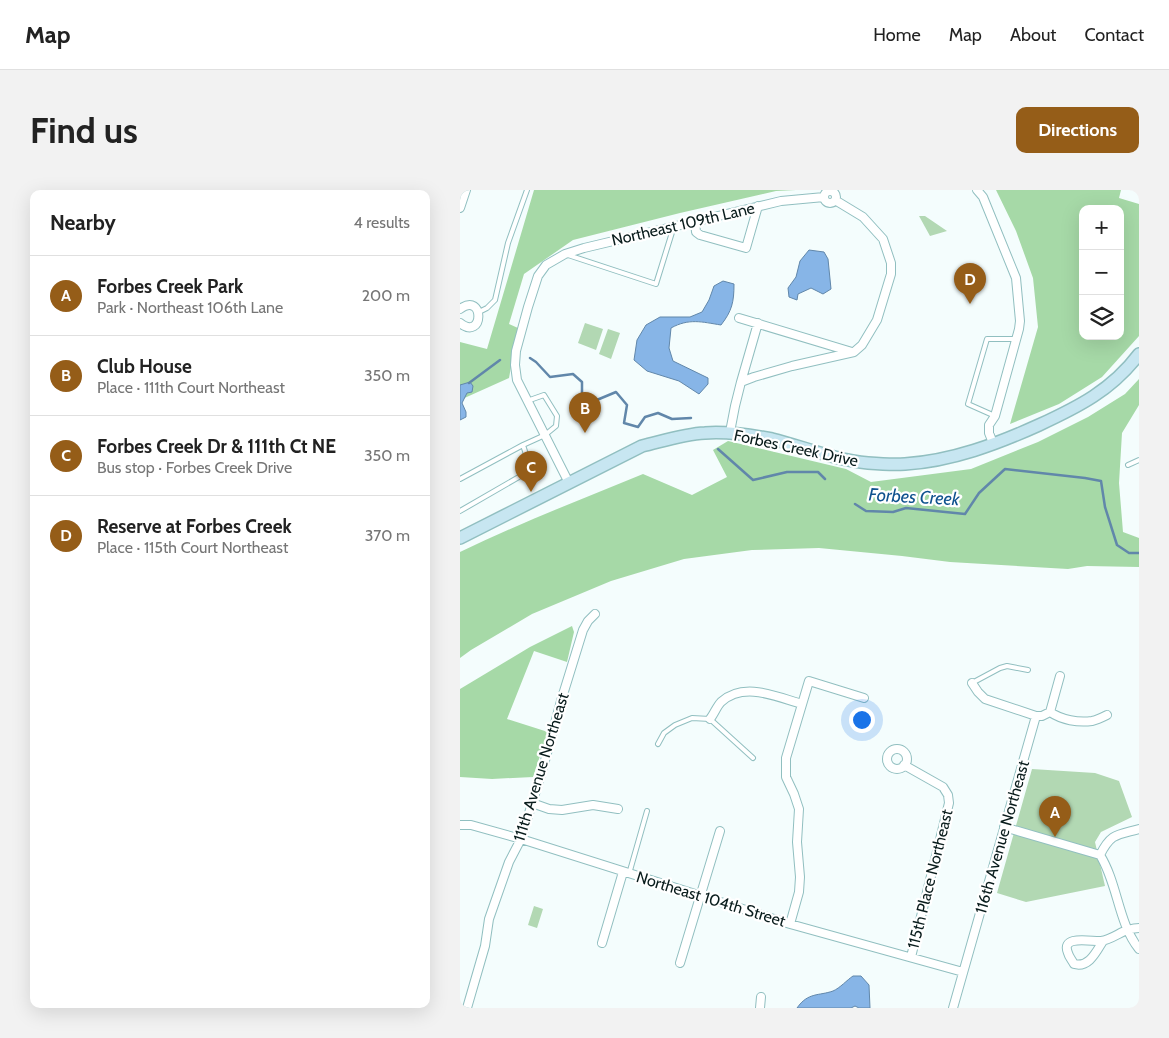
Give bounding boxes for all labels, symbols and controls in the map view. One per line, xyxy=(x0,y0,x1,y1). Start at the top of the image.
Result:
text: Map xyxy=(25,20,71,49)
text: Home xyxy=(873,24,921,46)
text: Map xyxy=(949,24,982,46)
text: About xyxy=(1010,24,1056,46)
text: Contact xyxy=(1084,24,1144,46)
button: Directions xyxy=(1016,107,1139,153)
text: Find us xyxy=(30,109,138,152)
street label: Northeast 109th Lane xyxy=(610,198,756,250)
map controls xyxy=(1079,205,1124,340)
button: + xyxy=(1079,205,1124,250)
text: Nearby xyxy=(50,210,116,235)
text: 4 results xyxy=(353,213,410,232)
button: − xyxy=(1079,250,1124,295)
pin: D xyxy=(954,263,986,304)
text: Forbes Creek Park xyxy=(97,275,243,298)
text: A xyxy=(61,286,71,305)
text: 200 m xyxy=(362,286,410,305)
button: layers xyxy=(1079,295,1124,340)
text: Park · Northeast 106th Lane xyxy=(97,298,283,317)
text: Club House xyxy=(97,355,192,378)
text: B xyxy=(61,366,71,385)
text: 350 m xyxy=(364,366,410,385)
text: Place · 111th Court Northeast xyxy=(97,378,285,397)
pin: B xyxy=(569,392,601,433)
street label: Forbes Creek Drive xyxy=(732,426,860,470)
text: Forbes Creek Dr & 111th Ct NE xyxy=(97,435,336,458)
text: C xyxy=(61,446,71,465)
text: 350 m xyxy=(364,446,410,465)
pin: C xyxy=(515,451,547,492)
text: Bus stop · Forbes Creek Drive xyxy=(97,458,292,477)
water label: Forbes Creek xyxy=(868,484,961,510)
text: Reserve at Forbes Creek xyxy=(97,515,292,538)
text: D xyxy=(60,526,72,545)
text: 370 m xyxy=(365,526,410,545)
text: Place · 115th Court Northeast xyxy=(97,538,288,557)
street label: 111th Avenue Northeast xyxy=(509,690,573,844)
your location xyxy=(849,707,875,733)
street label: 116th Avenue Northeast xyxy=(971,758,1033,916)
pin: A xyxy=(1039,796,1071,837)
street label: 115th Place Northeast xyxy=(903,807,957,951)
street label: Northeast 104th Street xyxy=(634,867,788,931)

